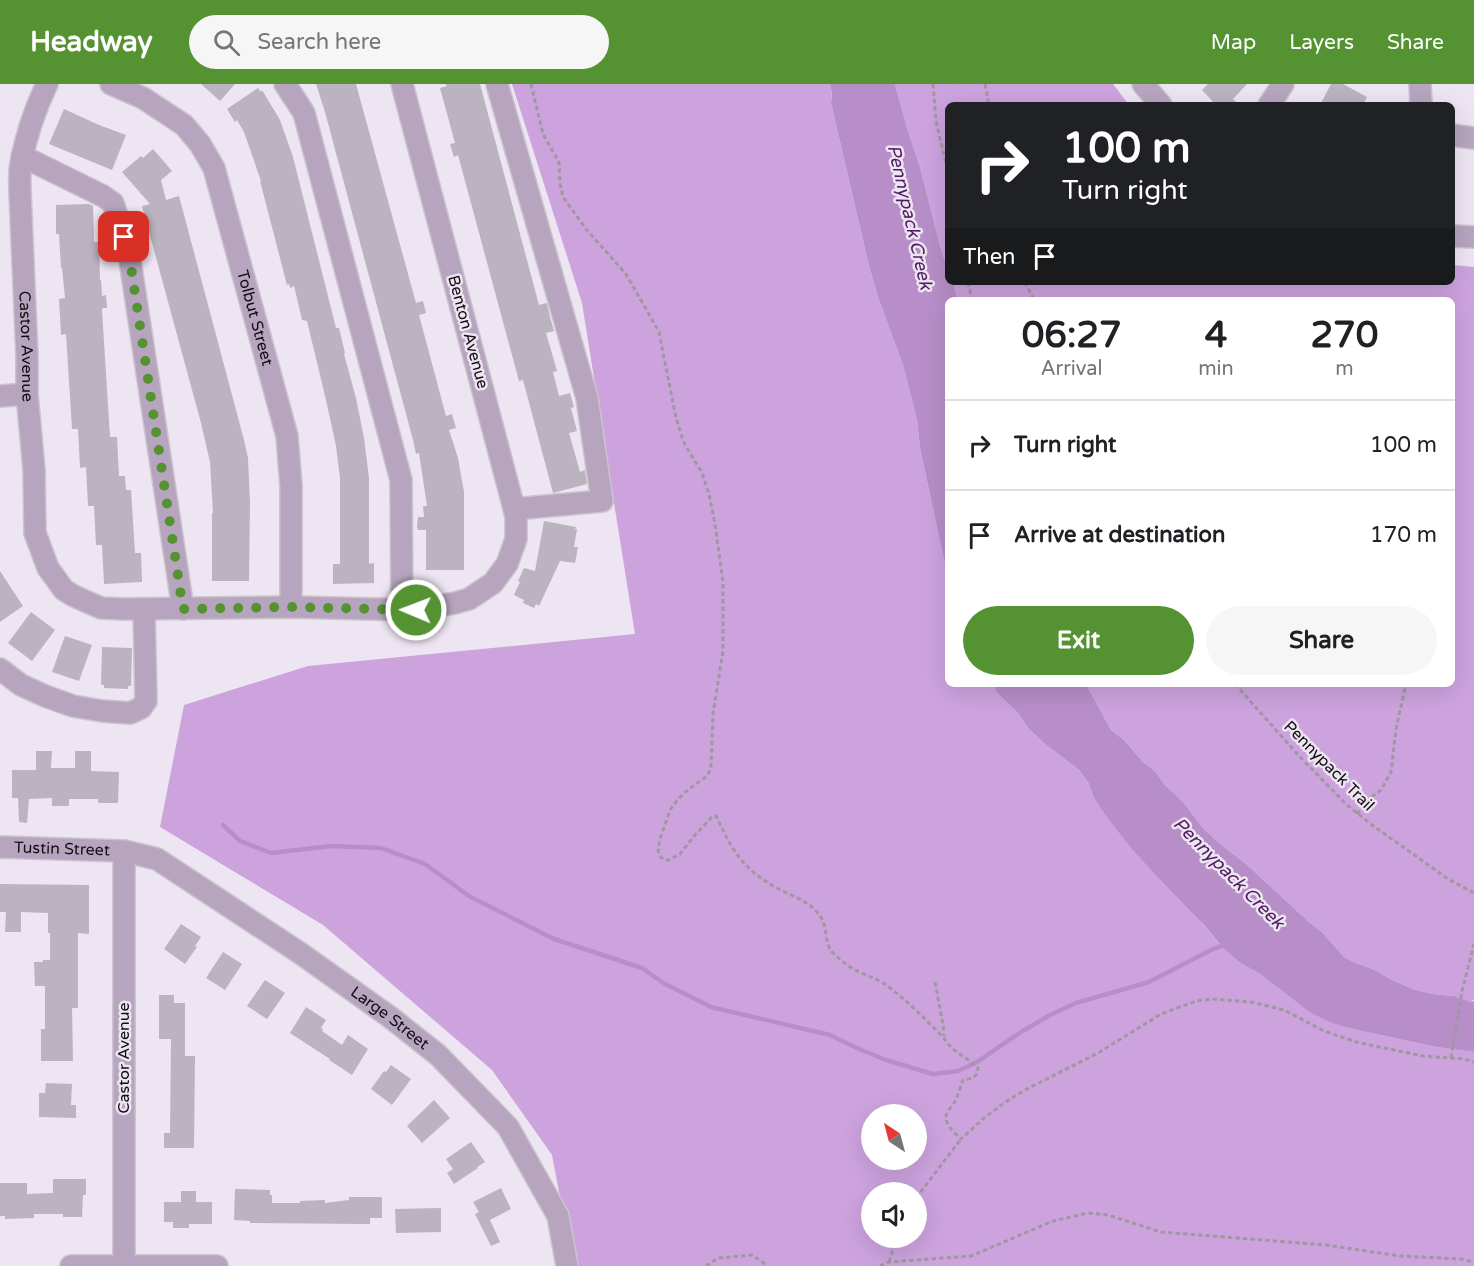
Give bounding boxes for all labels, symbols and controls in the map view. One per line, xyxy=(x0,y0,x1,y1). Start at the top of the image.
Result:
search box xyxy=(189,15,609,69)
text: Headway xyxy=(30,25,153,59)
icon: search xyxy=(210,26,243,59)
text: Search here xyxy=(258,29,381,55)
text: Map xyxy=(1211,30,1256,55)
text: Layers xyxy=(1289,30,1354,55)
text: Share xyxy=(1387,30,1444,55)
text: 100 m xyxy=(1062,123,1191,174)
icon: right xyxy=(963,126,1041,204)
water label: Pennypack Creek xyxy=(883,142,938,293)
text: Turn right xyxy=(1062,174,1188,207)
pin xyxy=(98,211,149,262)
icon: arrive xyxy=(107,220,140,253)
icon: arrive xyxy=(1028,240,1061,273)
text: Then xyxy=(963,244,1016,270)
street label: Tolbut Street xyxy=(232,268,277,368)
street label: Benton Avenue xyxy=(443,273,493,391)
street label: Castor Avenue xyxy=(14,290,38,403)
text: 06:27 xyxy=(1022,314,1122,357)
text: 4 xyxy=(1205,314,1227,357)
text: 270 xyxy=(1310,314,1378,357)
text: Arrival xyxy=(1041,357,1103,381)
text: min xyxy=(1198,357,1234,381)
text: m xyxy=(1335,357,1354,381)
icon: right xyxy=(963,429,996,462)
text: Turn right xyxy=(1014,432,1116,458)
text: 100 m xyxy=(1370,432,1437,458)
icon: arrive xyxy=(963,519,996,552)
text: Arrive at destination xyxy=(1014,522,1225,548)
text: 170 m xyxy=(1370,522,1437,548)
position arrow xyxy=(384,578,448,642)
button: Exit xyxy=(963,606,1194,675)
button: Share xyxy=(1206,606,1437,675)
street label: Pennypack Trail xyxy=(1280,717,1378,815)
water label: Pennypack Creek xyxy=(1169,813,1290,934)
street label: Tustin Street xyxy=(14,837,110,861)
street label: Large Street xyxy=(347,982,433,1054)
street label: Castor Avenue xyxy=(114,1002,134,1114)
north arrow xyxy=(861,1104,927,1170)
map controls xyxy=(861,1104,927,1248)
button: sound xyxy=(861,1182,927,1248)

